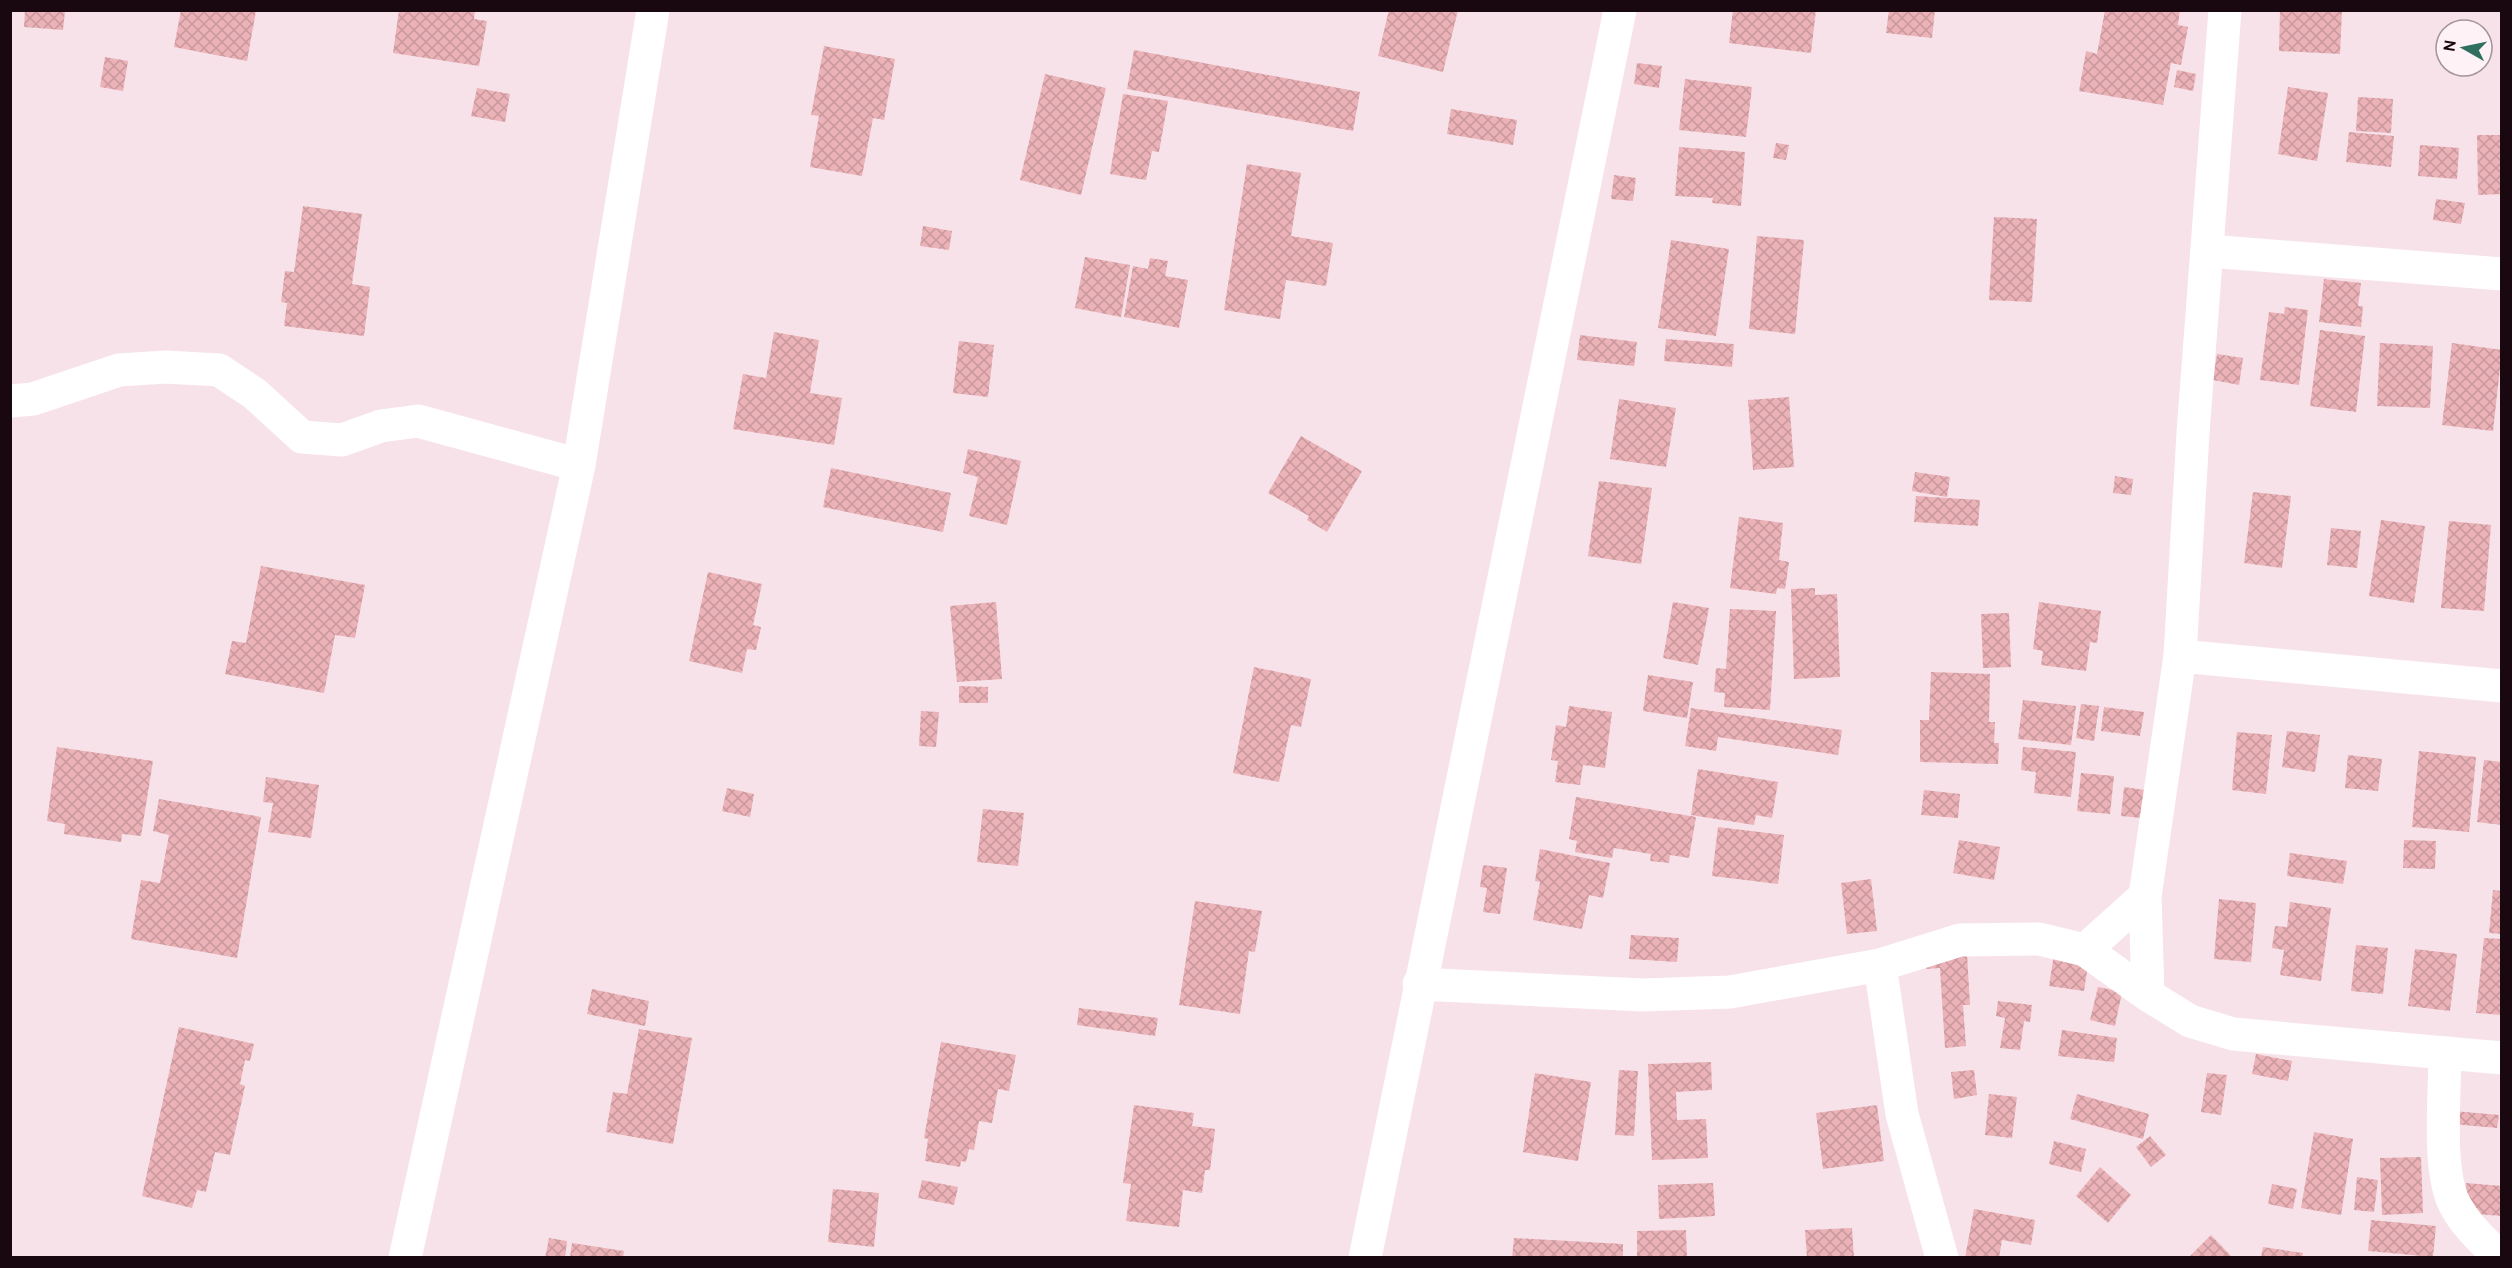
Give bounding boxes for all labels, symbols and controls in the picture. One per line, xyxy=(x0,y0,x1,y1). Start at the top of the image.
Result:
north arrow xyxy=(2434,18,2494,78)
text: N xyxy=(2440,39,2462,53)

